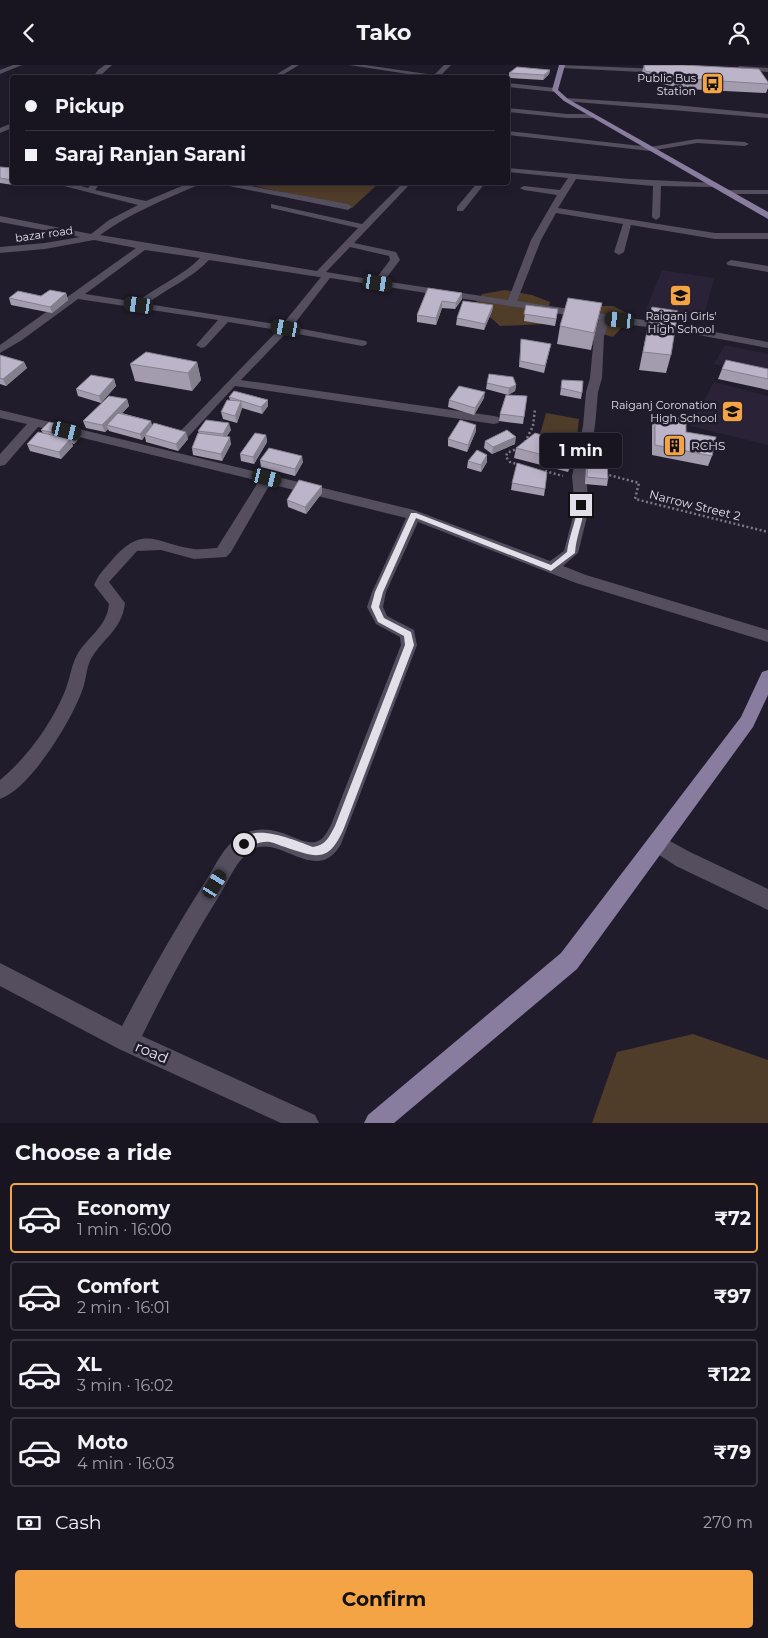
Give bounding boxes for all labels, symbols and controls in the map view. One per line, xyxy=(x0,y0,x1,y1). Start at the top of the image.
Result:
icon: back xyxy=(15,19,43,47)
text: Tako xyxy=(357,19,411,46)
icon: person xyxy=(725,19,753,47)
place label: Public Bus Station xyxy=(637,71,697,98)
bus stop icon: Public Bus Station xyxy=(700,72,724,96)
text: Pickup xyxy=(55,95,124,118)
text: Saraj Ranjan Sarani xyxy=(55,143,246,166)
street label: bazar road xyxy=(14,223,74,245)
car xyxy=(362,273,393,293)
school or university icon: Raiganj Girls' High School xyxy=(669,283,693,307)
car xyxy=(123,295,154,315)
place label: Raiganj Girls' High School xyxy=(645,309,717,336)
car xyxy=(604,311,635,329)
car xyxy=(269,318,302,338)
place label: Raiganj Coronation High School xyxy=(611,398,717,425)
school or university icon: Raiganj Coronation High School xyxy=(721,399,745,423)
car xyxy=(50,420,83,442)
callout: 1 min xyxy=(540,433,622,467)
building icon: RCHS xyxy=(663,433,687,457)
place label: RCHS xyxy=(691,438,725,453)
text: 1 min xyxy=(559,441,603,460)
car xyxy=(250,467,283,489)
street label: Narrow Street 2 xyxy=(648,486,742,524)
route end xyxy=(570,494,592,516)
route start xyxy=(233,833,255,855)
car xyxy=(200,867,229,901)
street label: road xyxy=(133,1037,171,1067)
text: Choose a ride xyxy=(15,1139,172,1166)
icon: car xyxy=(17,1196,62,1241)
text: Economy xyxy=(77,1197,170,1220)
text: ₹72 xyxy=(714,1207,751,1230)
text: 1 min · 16:00 xyxy=(77,1220,172,1239)
icon: car xyxy=(17,1274,62,1319)
text: Comfort xyxy=(77,1275,159,1298)
text: ₹97 xyxy=(713,1285,751,1308)
text: 2 min · 16:01 xyxy=(77,1298,170,1317)
icon: car xyxy=(17,1352,62,1397)
text: XL xyxy=(77,1353,102,1376)
text: ₹122 xyxy=(707,1363,751,1386)
text: 3 min · 16:02 xyxy=(77,1376,173,1395)
icon: car xyxy=(17,1430,62,1475)
text: Moto xyxy=(77,1431,128,1454)
text: ₹79 xyxy=(713,1441,751,1464)
text: 4 min · 16:03 xyxy=(77,1454,175,1473)
icon: cash xyxy=(15,1509,43,1537)
text: Cash xyxy=(55,1511,102,1534)
text: 270 m xyxy=(703,1513,753,1532)
button: Confirm xyxy=(15,1570,753,1628)

